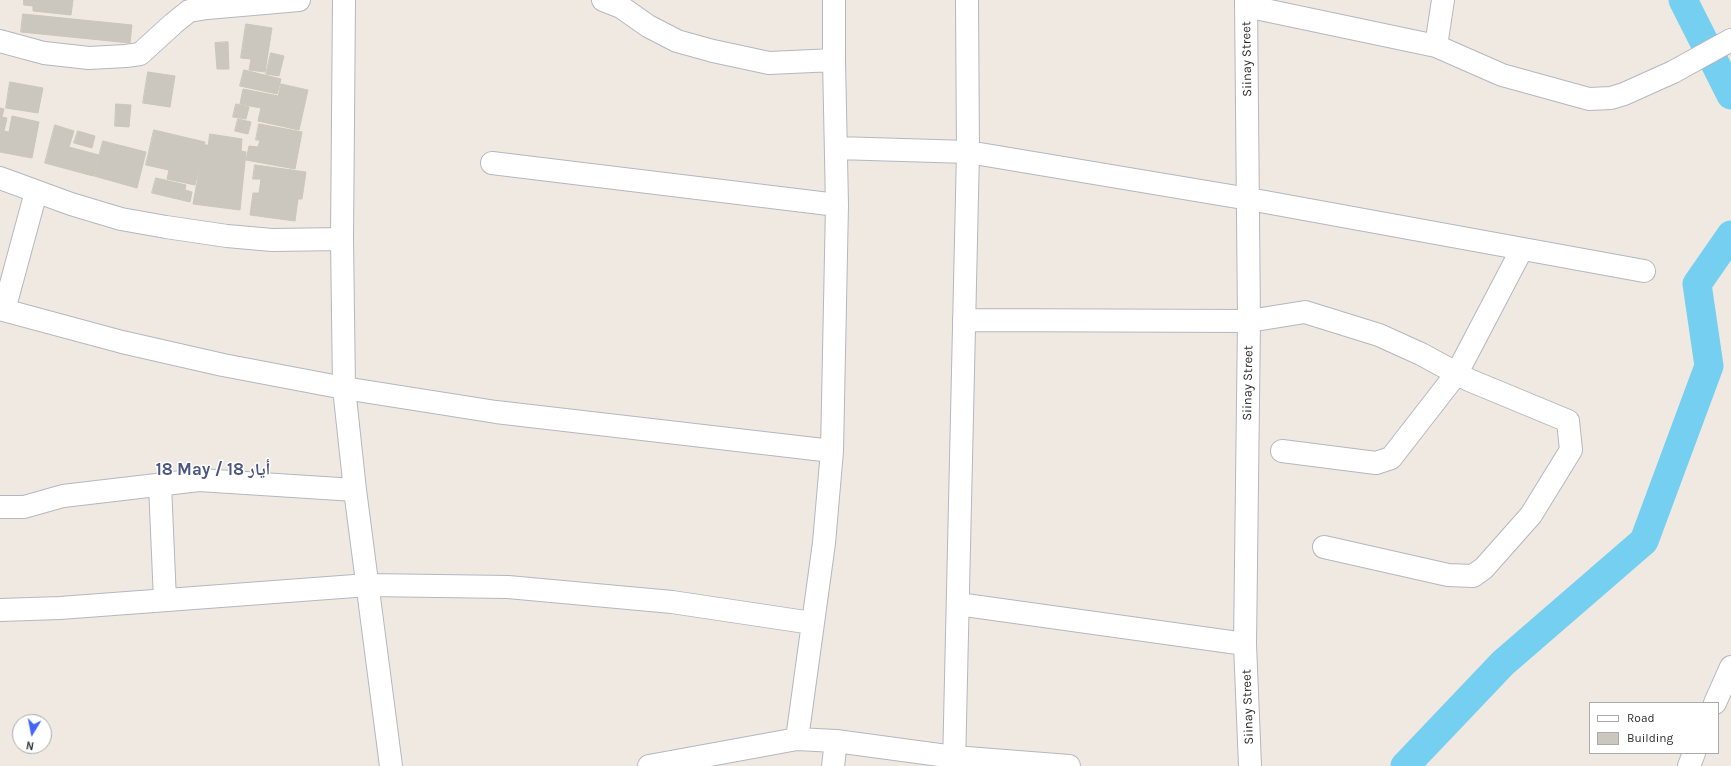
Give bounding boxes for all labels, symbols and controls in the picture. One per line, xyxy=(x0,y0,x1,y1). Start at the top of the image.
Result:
street label: Siinay Street xyxy=(1239,21,1255,97)
street label: Siinay Street xyxy=(1240,345,1256,421)
district label: 18 May / 18 أيار xyxy=(156,460,270,480)
street label: Siinay Street xyxy=(1239,669,1257,745)
legend xyxy=(1589,702,1719,754)
text: Road xyxy=(1627,711,1655,725)
north arrow xyxy=(12,714,52,754)
text: Building xyxy=(1627,731,1673,745)
text: N xyxy=(25,738,35,752)

